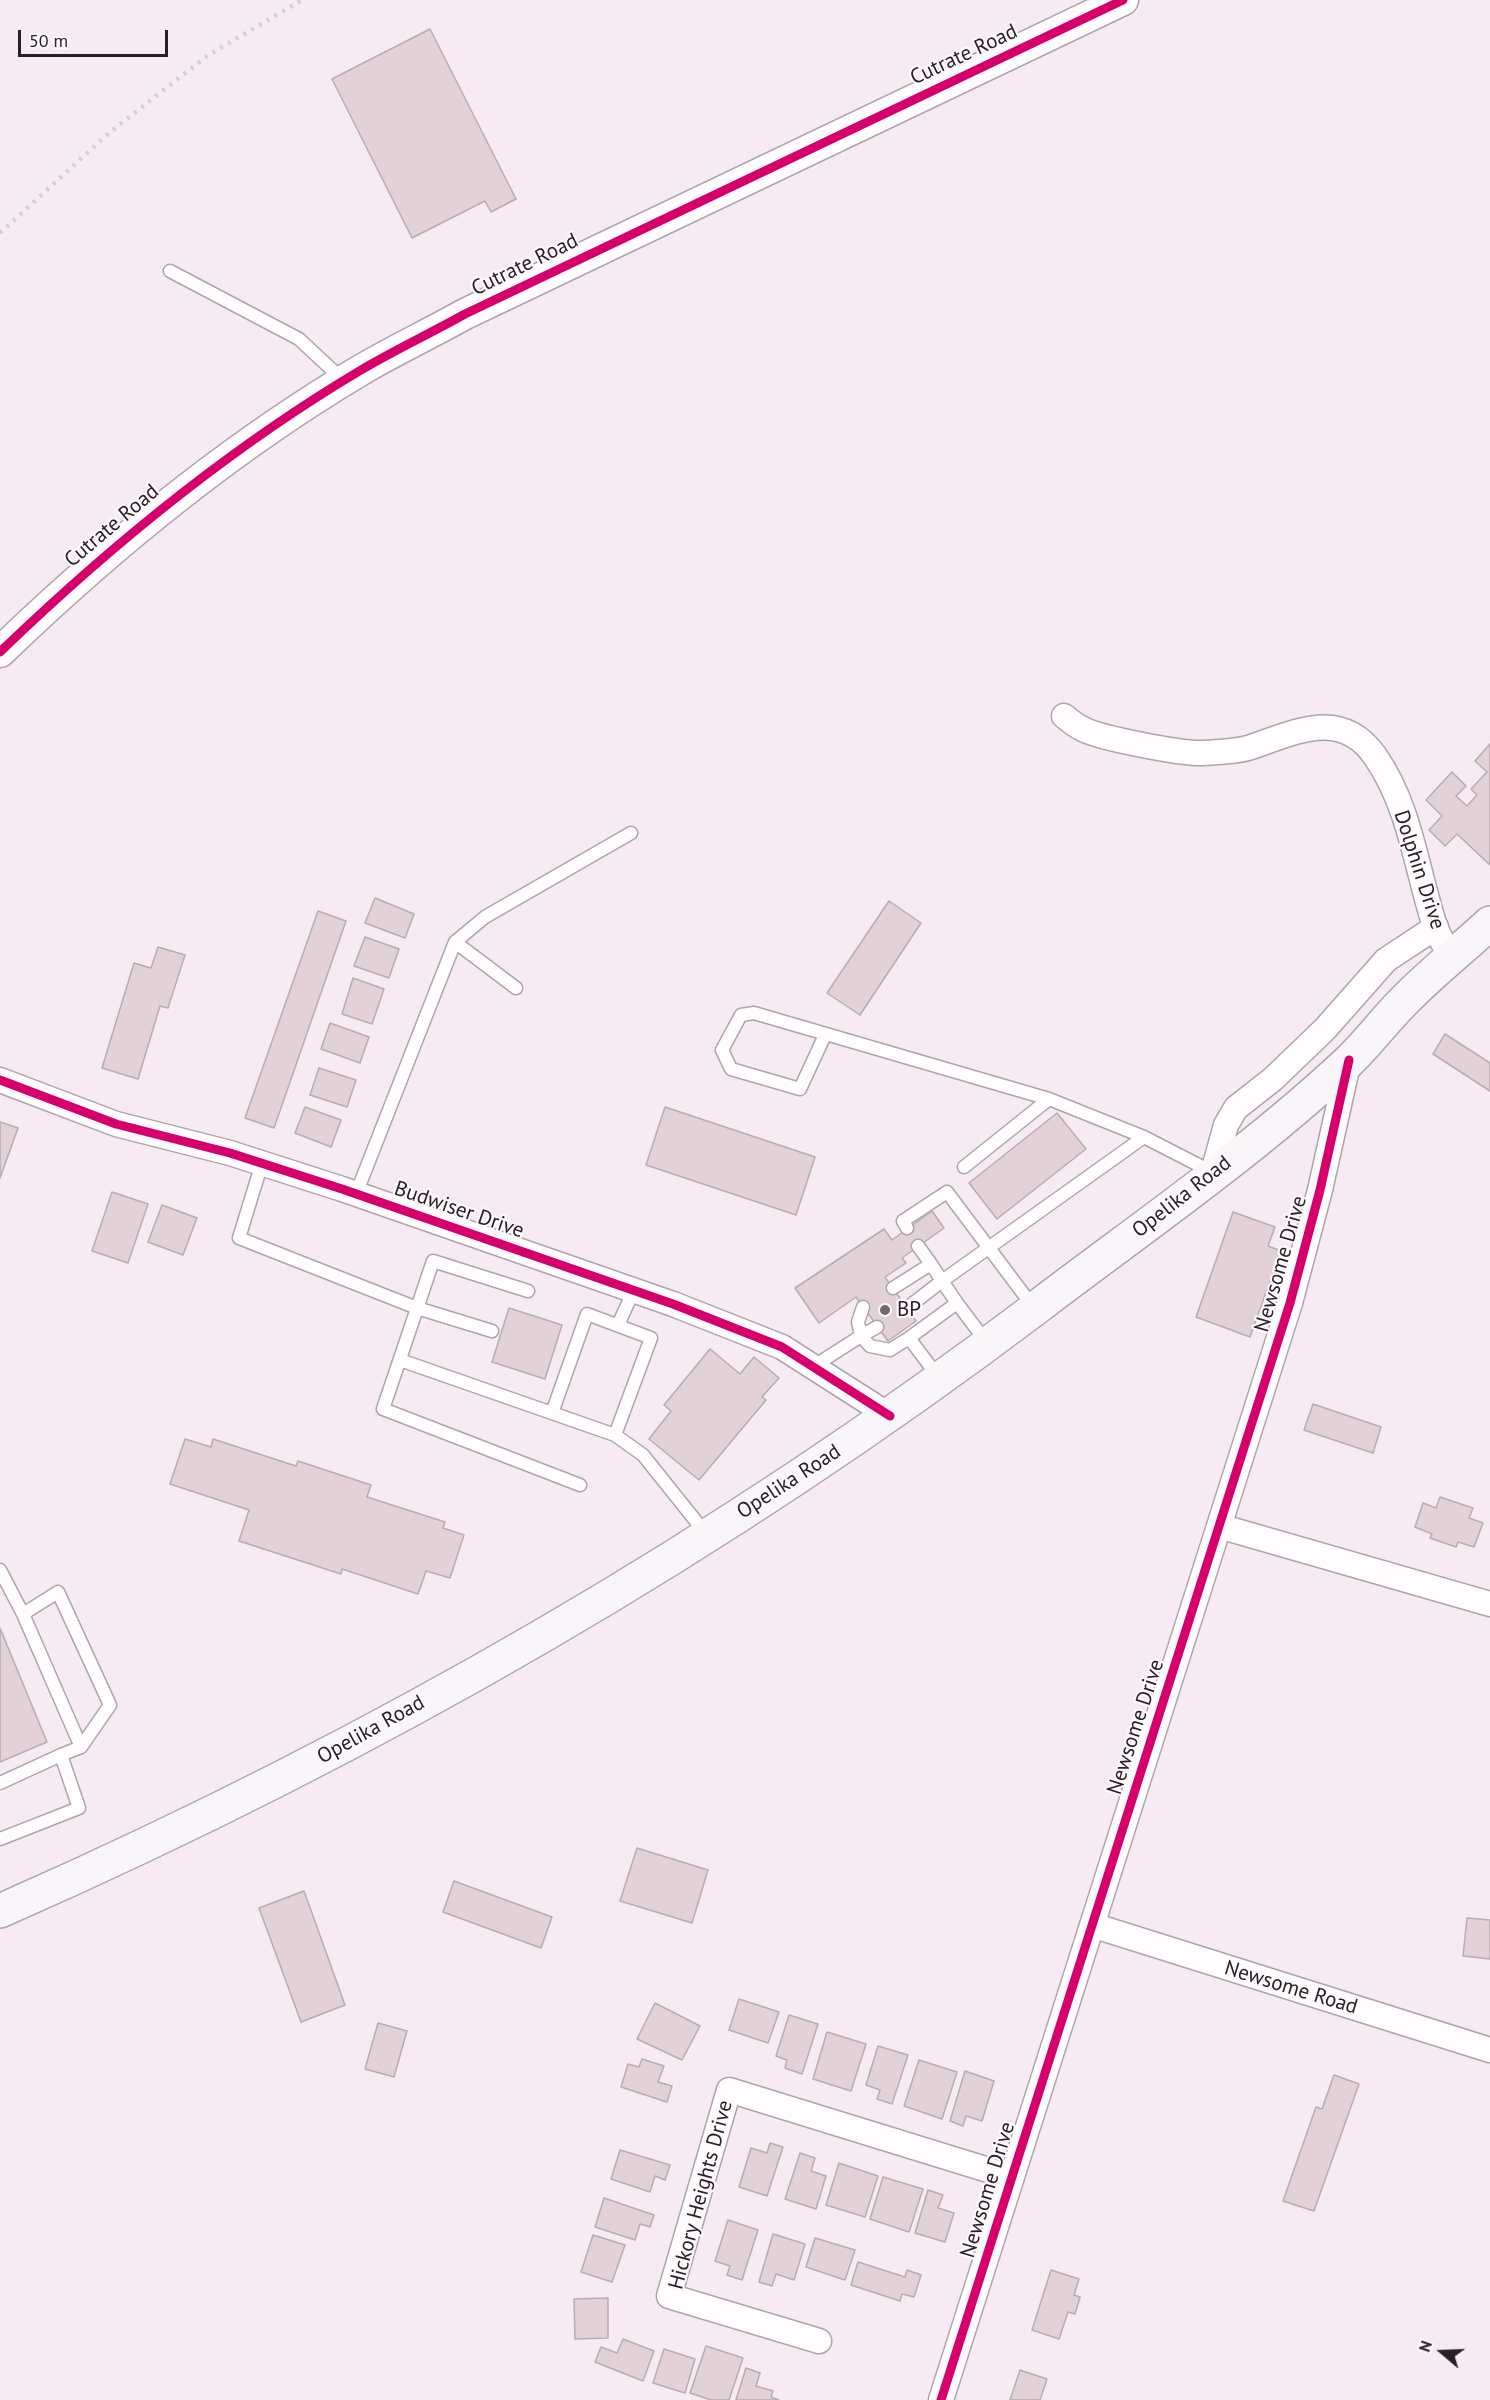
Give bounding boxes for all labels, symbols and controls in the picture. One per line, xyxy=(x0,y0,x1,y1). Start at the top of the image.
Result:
scale bar xyxy=(21,18,171,56)
street label: Cutrate Road xyxy=(906,19,1022,91)
text: 50 m xyxy=(29,29,68,52)
street label: Cutrate Road xyxy=(468,228,582,302)
street label: Cutrate Road xyxy=(60,479,164,573)
street label: Dolphin Drive xyxy=(1388,807,1450,933)
street label: Opelika Road xyxy=(1127,1151,1237,1243)
street label: Budwiser Drive xyxy=(391,1176,527,1244)
street label: Newsome Drive xyxy=(1250,1193,1312,1335)
place label: BP xyxy=(897,1297,921,1323)
marker: BP xyxy=(878,1303,892,1317)
street label: Opelika Road xyxy=(732,1439,846,1525)
street label: Newsome Drive xyxy=(1102,1656,1170,1798)
street label: Opelika Road xyxy=(313,1690,429,1770)
street label: Newsome Road xyxy=(1221,1956,1361,2020)
street label: Hickory Heights Drive xyxy=(664,2098,738,2292)
street label: Newsome Drive xyxy=(955,2119,1021,2261)
north arrow xyxy=(1412,2322,1472,2382)
text: N xyxy=(1414,2338,1436,2354)

